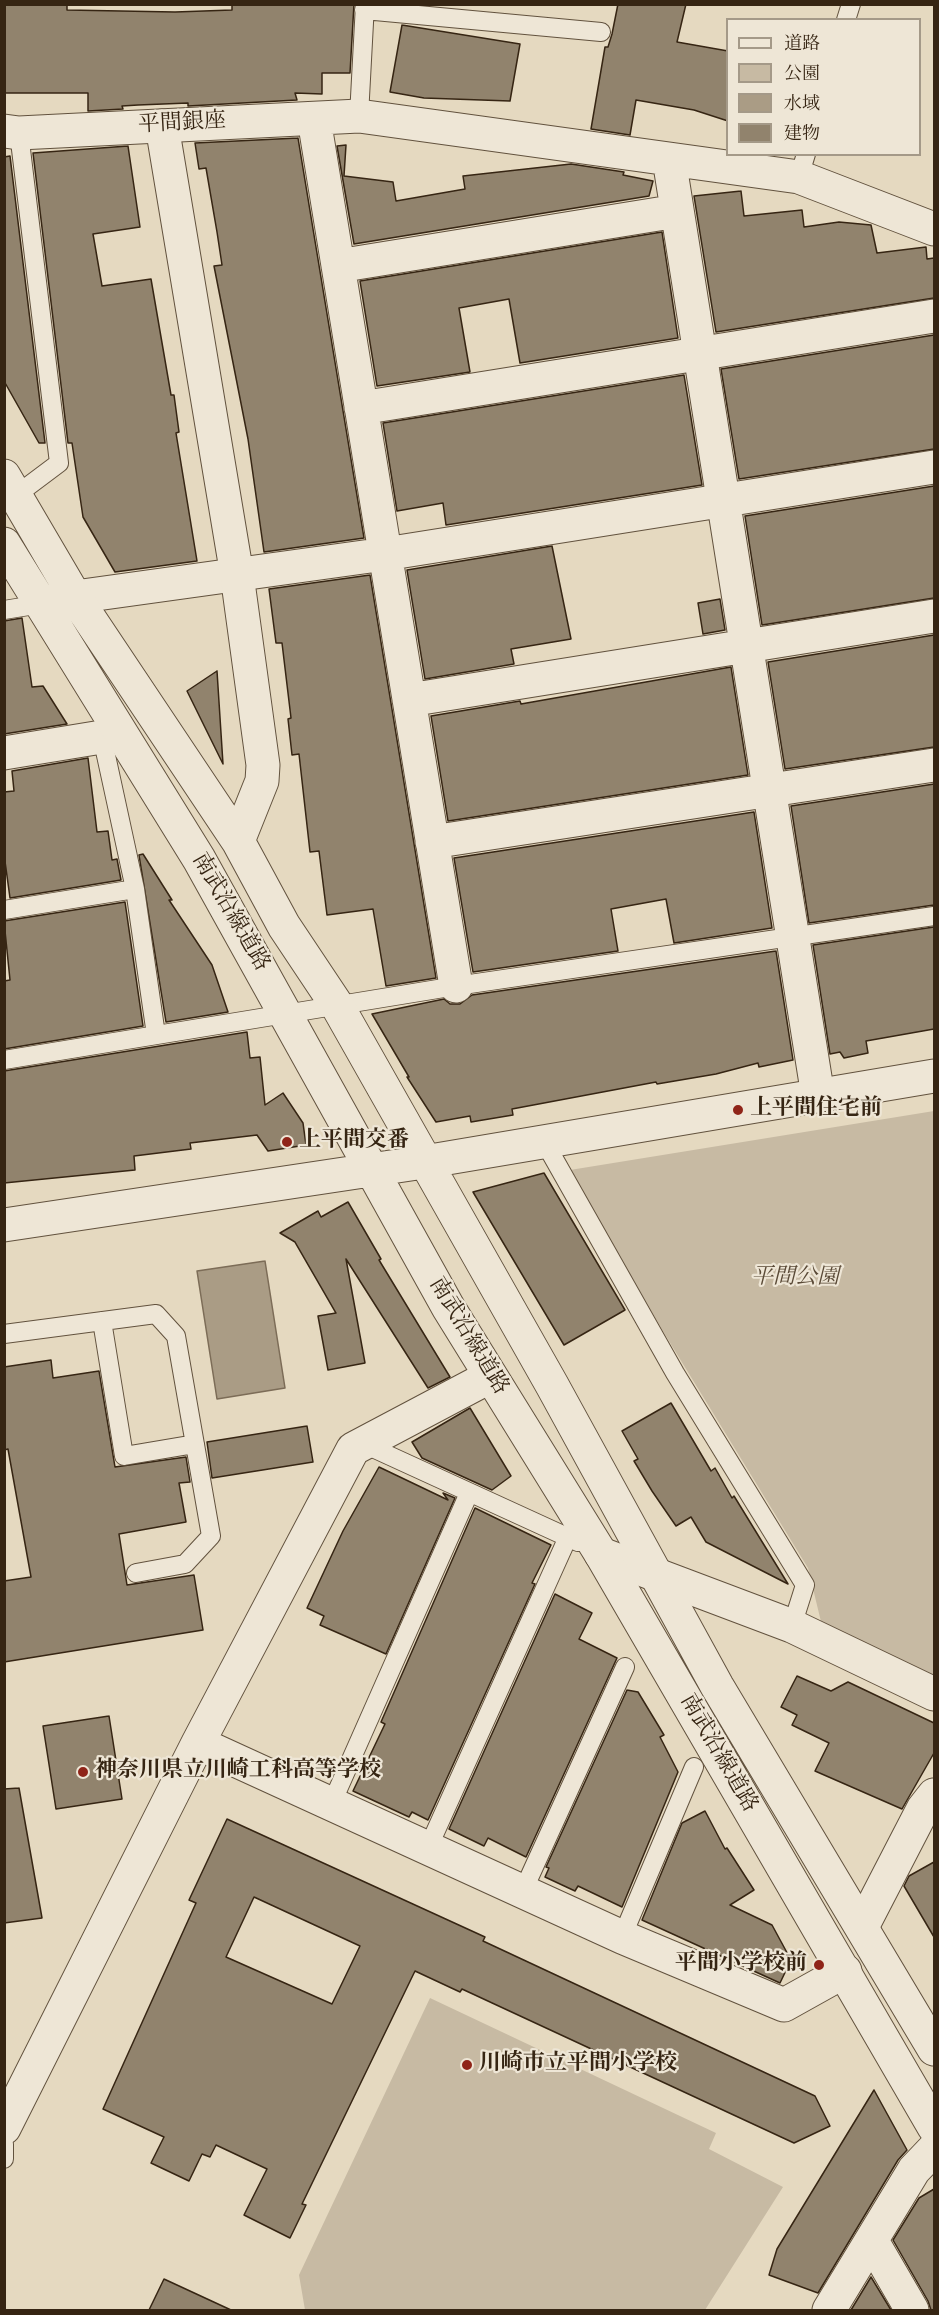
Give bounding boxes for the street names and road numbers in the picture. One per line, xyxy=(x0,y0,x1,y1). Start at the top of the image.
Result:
street label: 平間銀座 xyxy=(137,110,227,140)
street label: 南武沿線道路 xyxy=(185,849,273,977)
street label: 南武沿線道路 xyxy=(422,1274,512,1400)
street label: 南武沿線道路 xyxy=(673,1690,761,1818)

